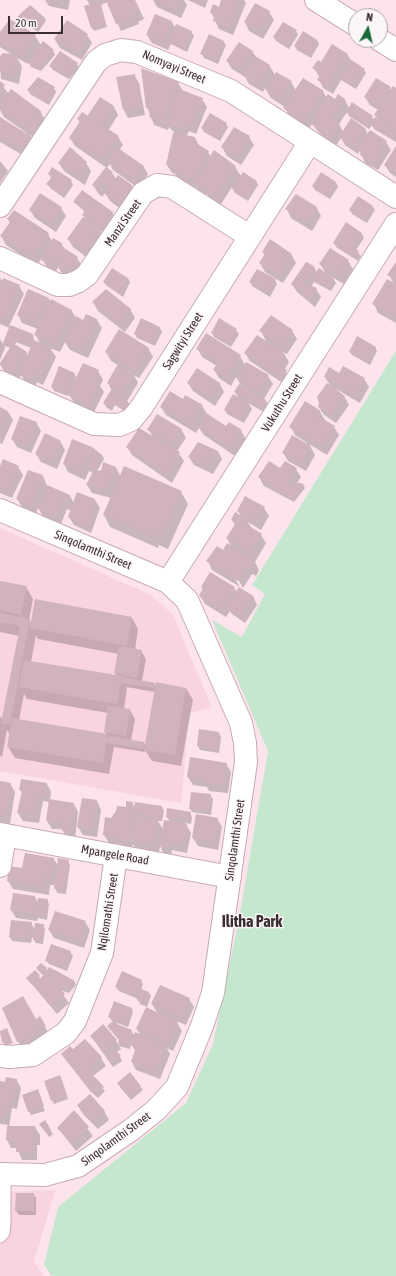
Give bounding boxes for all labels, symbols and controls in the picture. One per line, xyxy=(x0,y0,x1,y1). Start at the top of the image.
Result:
scale bar xyxy=(10,8,65,34)
north arrow xyxy=(348,8,388,48)
text: N xyxy=(365,11,374,24)
text: 20 m xyxy=(15,16,37,30)
street label: Nomyayi Street xyxy=(140,47,208,87)
street label: Manzi Street xyxy=(101,197,145,249)
street label: Sagwityi Street xyxy=(160,310,206,372)
street label: Vukuthu Street xyxy=(259,371,305,435)
street label: Sinqolamthi Street xyxy=(52,527,134,573)
street label: Sinqolamthi Street xyxy=(222,798,248,882)
street label: Mpangele Road xyxy=(80,842,150,868)
street label: Nqilomathi Street xyxy=(95,872,121,952)
district label: Ilitha Park xyxy=(222,912,282,932)
street label: Sinqolamthi Street xyxy=(78,1109,154,1169)

